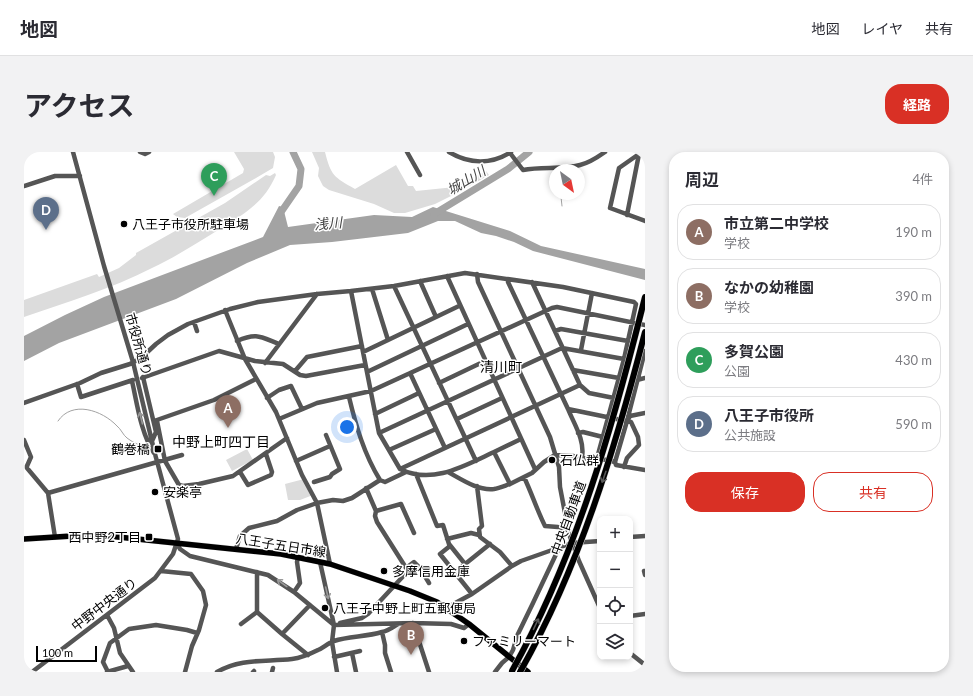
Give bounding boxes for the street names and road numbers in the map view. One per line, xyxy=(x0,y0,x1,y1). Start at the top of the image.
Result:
street label: 市役所通り xyxy=(122,311,156,377)
street label: 中央自動車道 xyxy=(547,479,589,557)
street label: 八王子五日市線 xyxy=(235,530,327,560)
street label: 中野中央通り xyxy=(68,574,140,634)

